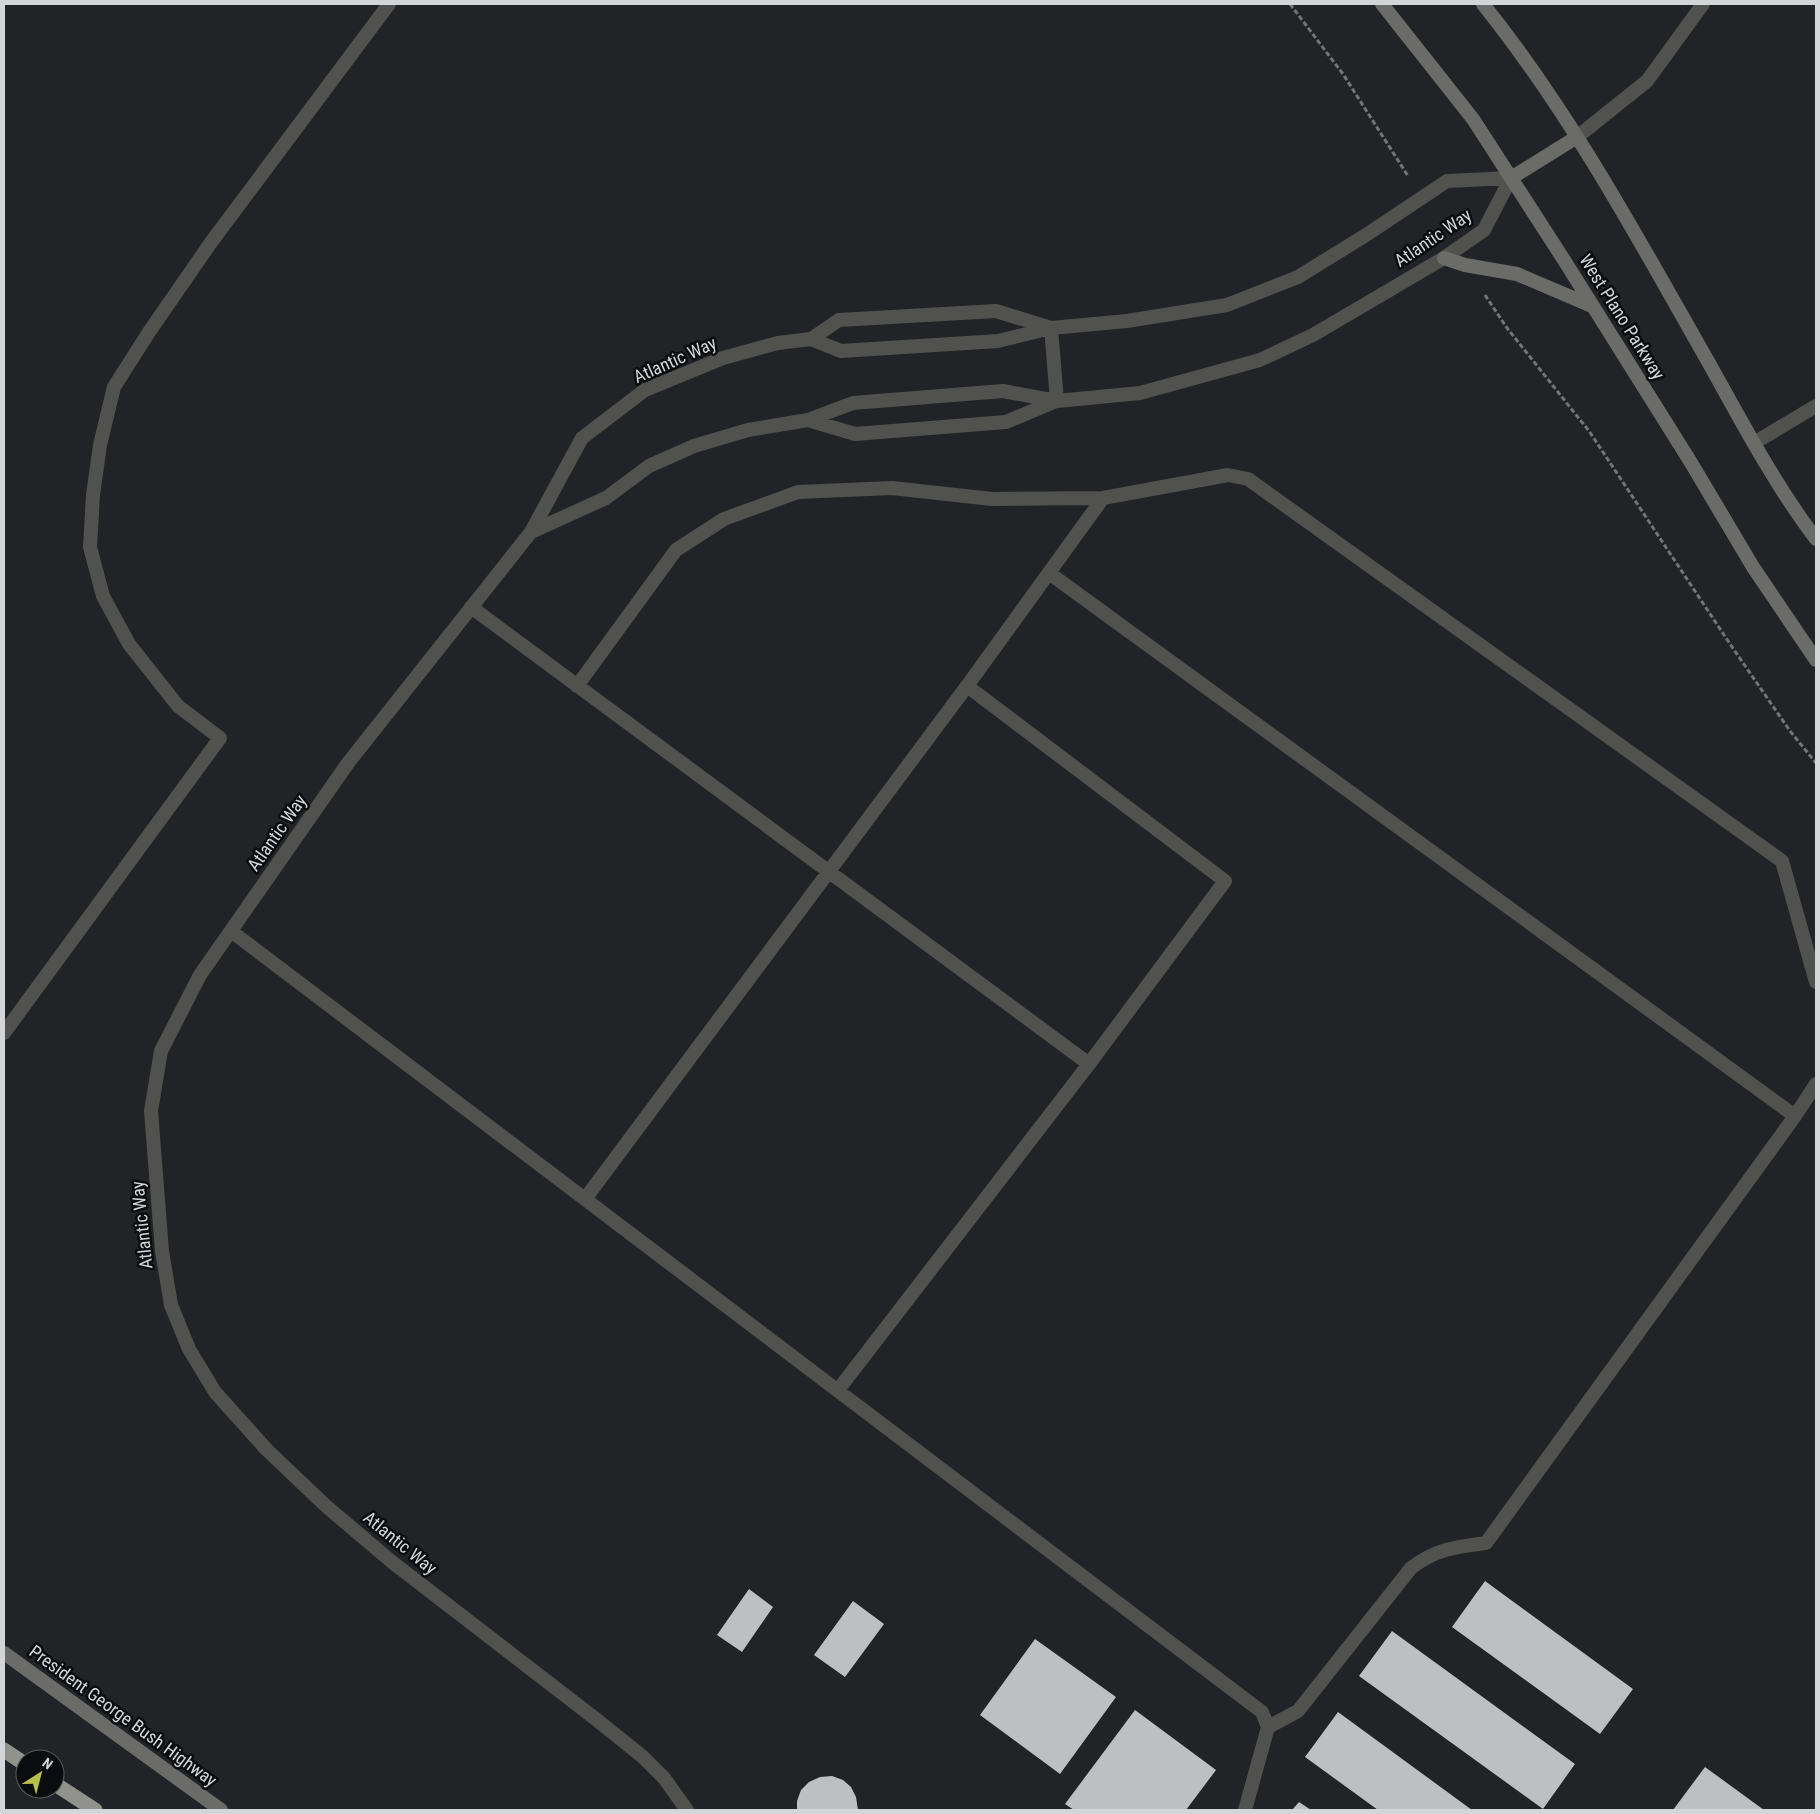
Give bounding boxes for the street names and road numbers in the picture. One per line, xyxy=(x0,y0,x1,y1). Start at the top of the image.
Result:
street label: Atlantic Way xyxy=(1390,204,1476,271)
street label: West Plano Parkway xyxy=(1575,250,1670,384)
street label: Atlantic Way xyxy=(630,332,720,387)
street label: Atlantic Way xyxy=(243,790,311,875)
street label: Atlantic Way xyxy=(126,1180,157,1270)
street label: Atlantic Way xyxy=(359,1507,442,1579)
street label: President George Bush Highway xyxy=(25,1641,222,1791)

